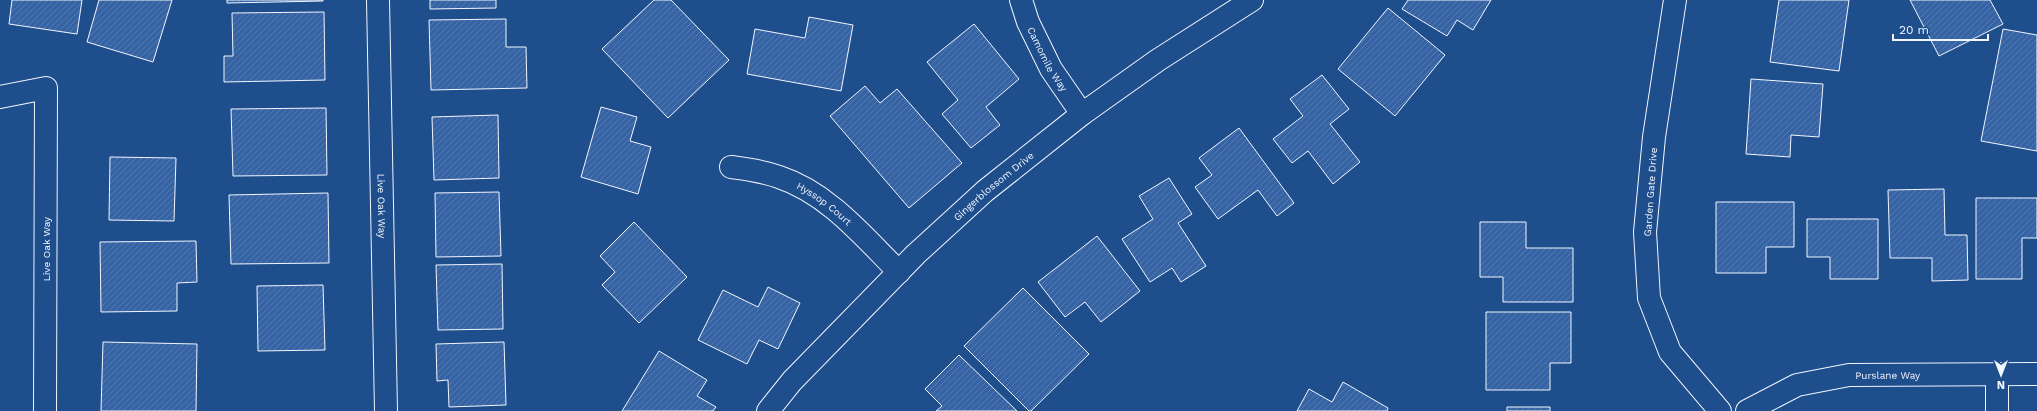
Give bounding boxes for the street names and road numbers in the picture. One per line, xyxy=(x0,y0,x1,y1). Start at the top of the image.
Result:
street label: Camomile Way xyxy=(1025,25,1070,94)
street label: Garden Gate Drive xyxy=(1642,147,1659,237)
street label: Gingerblossom Drive xyxy=(951,150,1036,223)
street label: Live Oak Way xyxy=(375,174,388,239)
street label: Hyssop Court xyxy=(795,180,854,228)
street label: Live Oak Way xyxy=(41,216,52,281)
street label: Purslane Way xyxy=(1855,370,1921,381)

